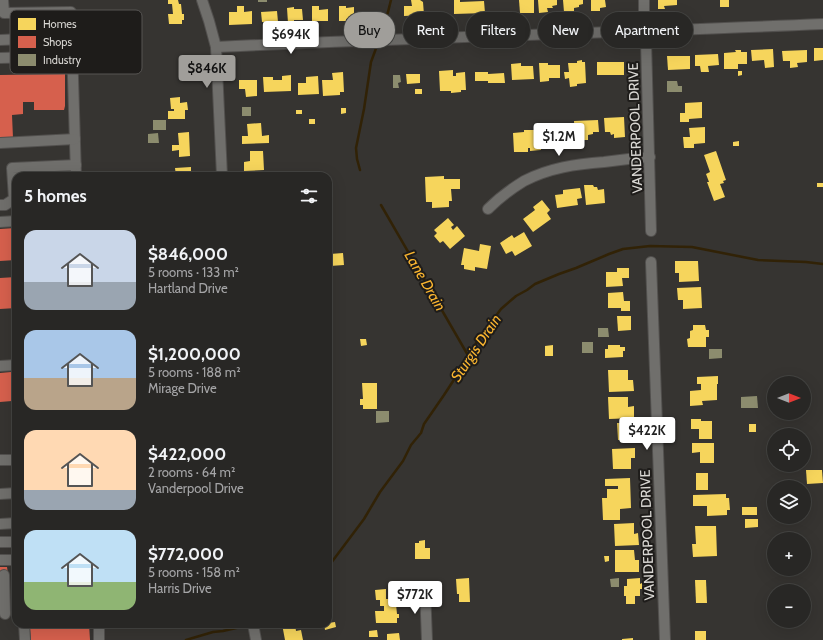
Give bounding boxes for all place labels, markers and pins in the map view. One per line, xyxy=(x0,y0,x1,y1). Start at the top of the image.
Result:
pin: $694K xyxy=(263,21,319,55)
pin: $846K xyxy=(179,55,235,89)
pin: $1.2M xyxy=(531,123,587,157)
pin: $422K xyxy=(619,417,675,451)
pin: $772K xyxy=(387,581,443,615)

